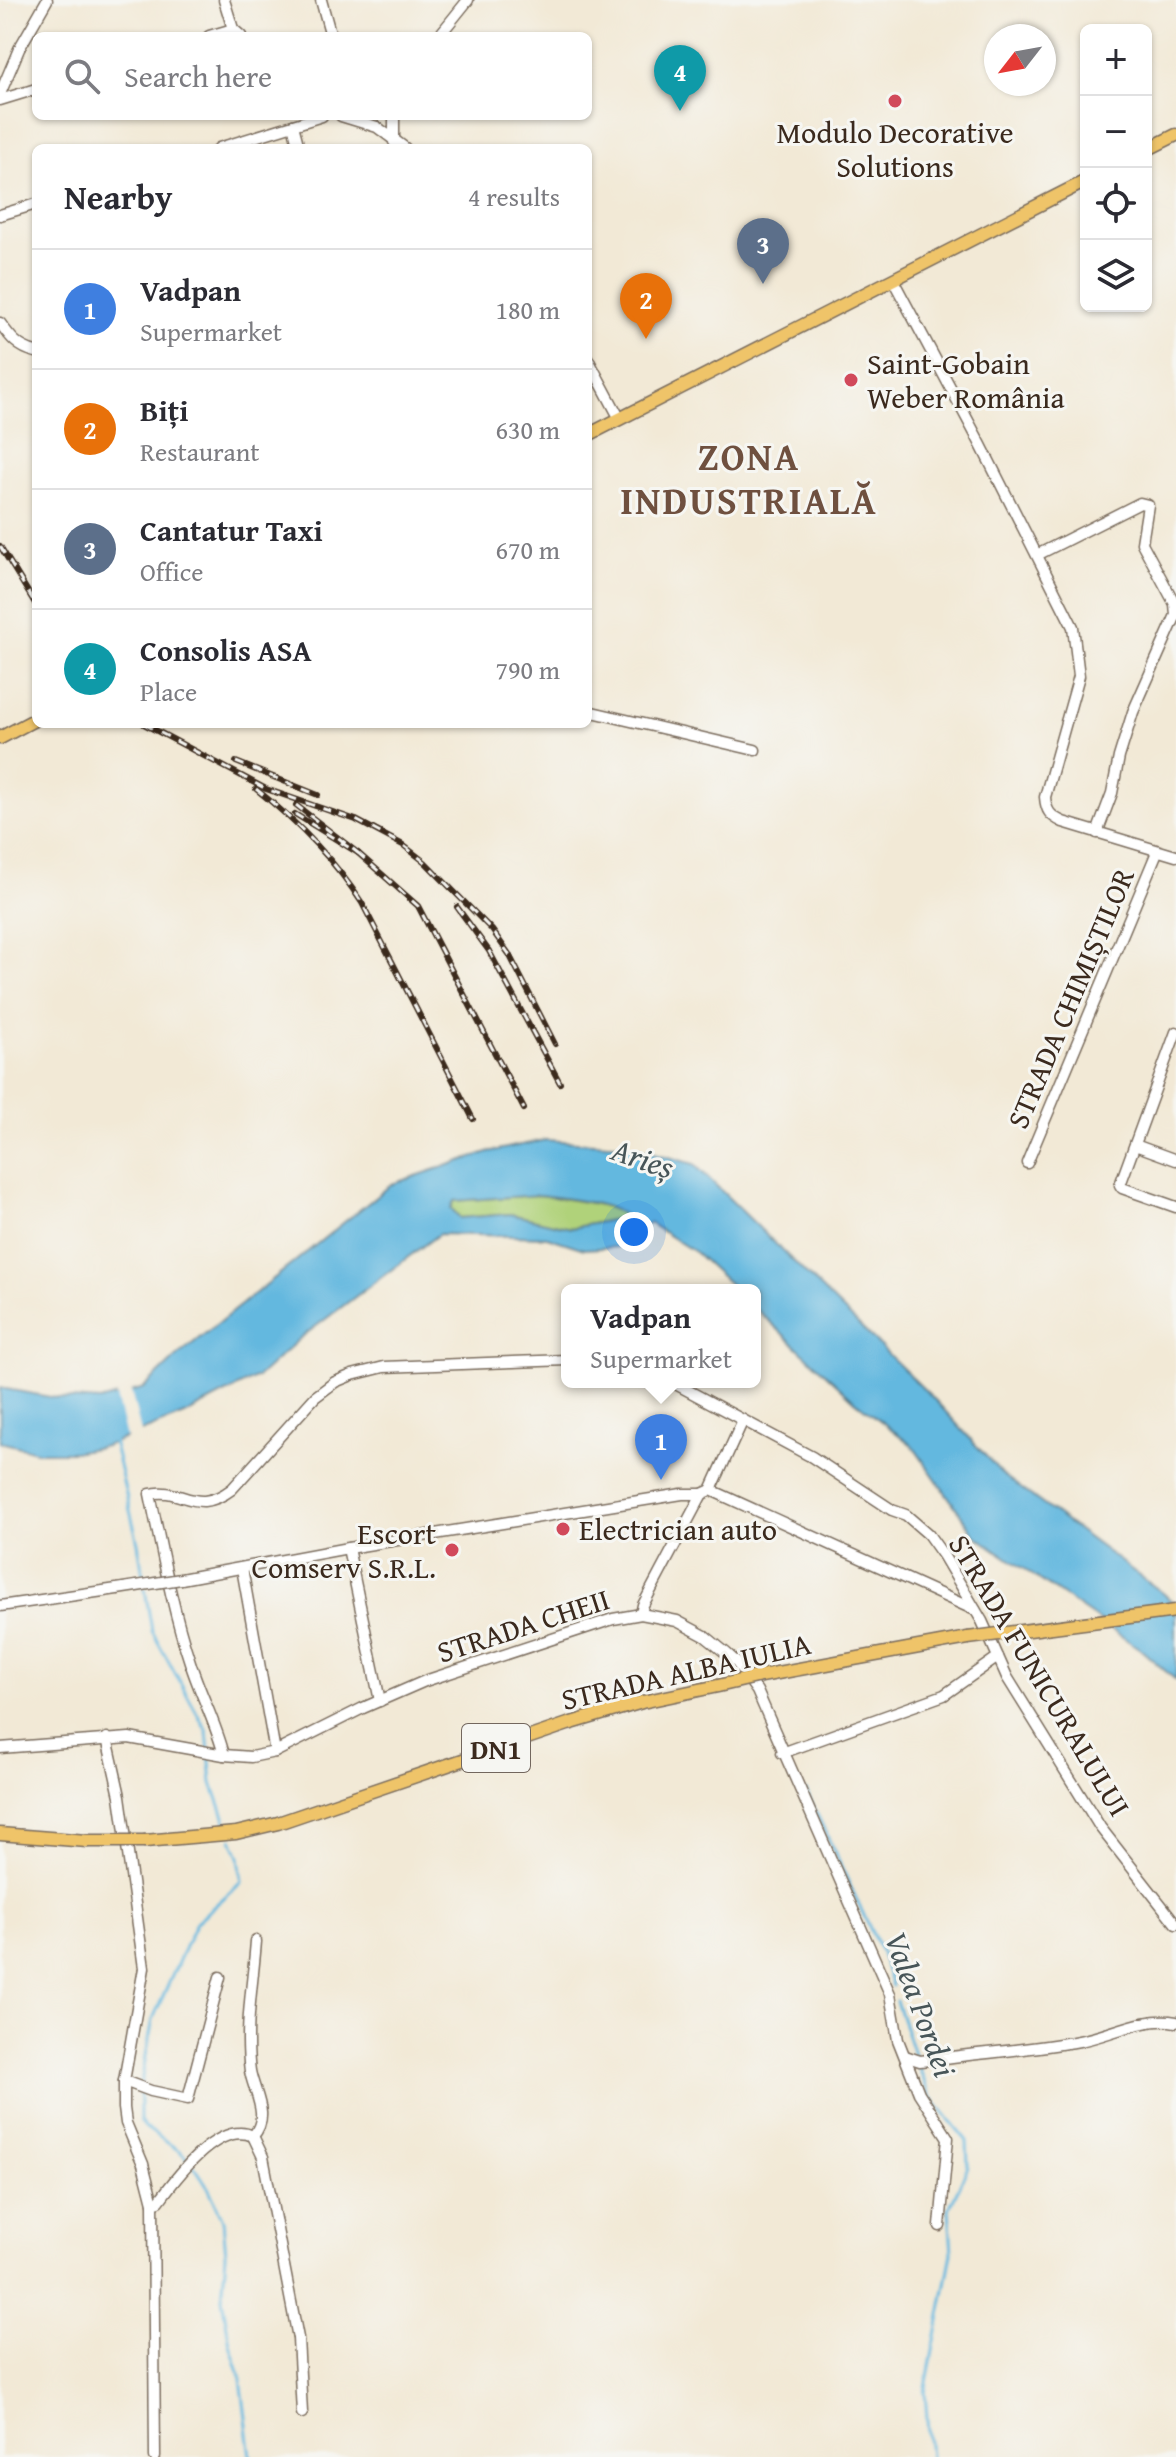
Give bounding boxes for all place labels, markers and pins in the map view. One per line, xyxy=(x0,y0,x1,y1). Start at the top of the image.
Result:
pin: 4 xyxy=(654,45,706,111)
marker: Modulo Decorative Solutions xyxy=(886,92,904,110)
place label: Modulo Decorative Solutions xyxy=(777,110,1013,188)
pin: 3 xyxy=(737,218,789,284)
pin: 2 xyxy=(620,273,672,339)
place label: Saint-Gobain Weber România xyxy=(867,341,1065,419)
marker: Saint-Gobain Weber România xyxy=(842,371,860,389)
pin: 1 xyxy=(635,1414,687,1480)
place label: Electrician auto xyxy=(579,1507,777,1551)
place label: Escort Comserv S.R.L. xyxy=(252,1511,436,1589)
marker: Electrician auto xyxy=(554,1520,572,1538)
marker: Escort Comserv S.R.L. xyxy=(443,1541,461,1559)

